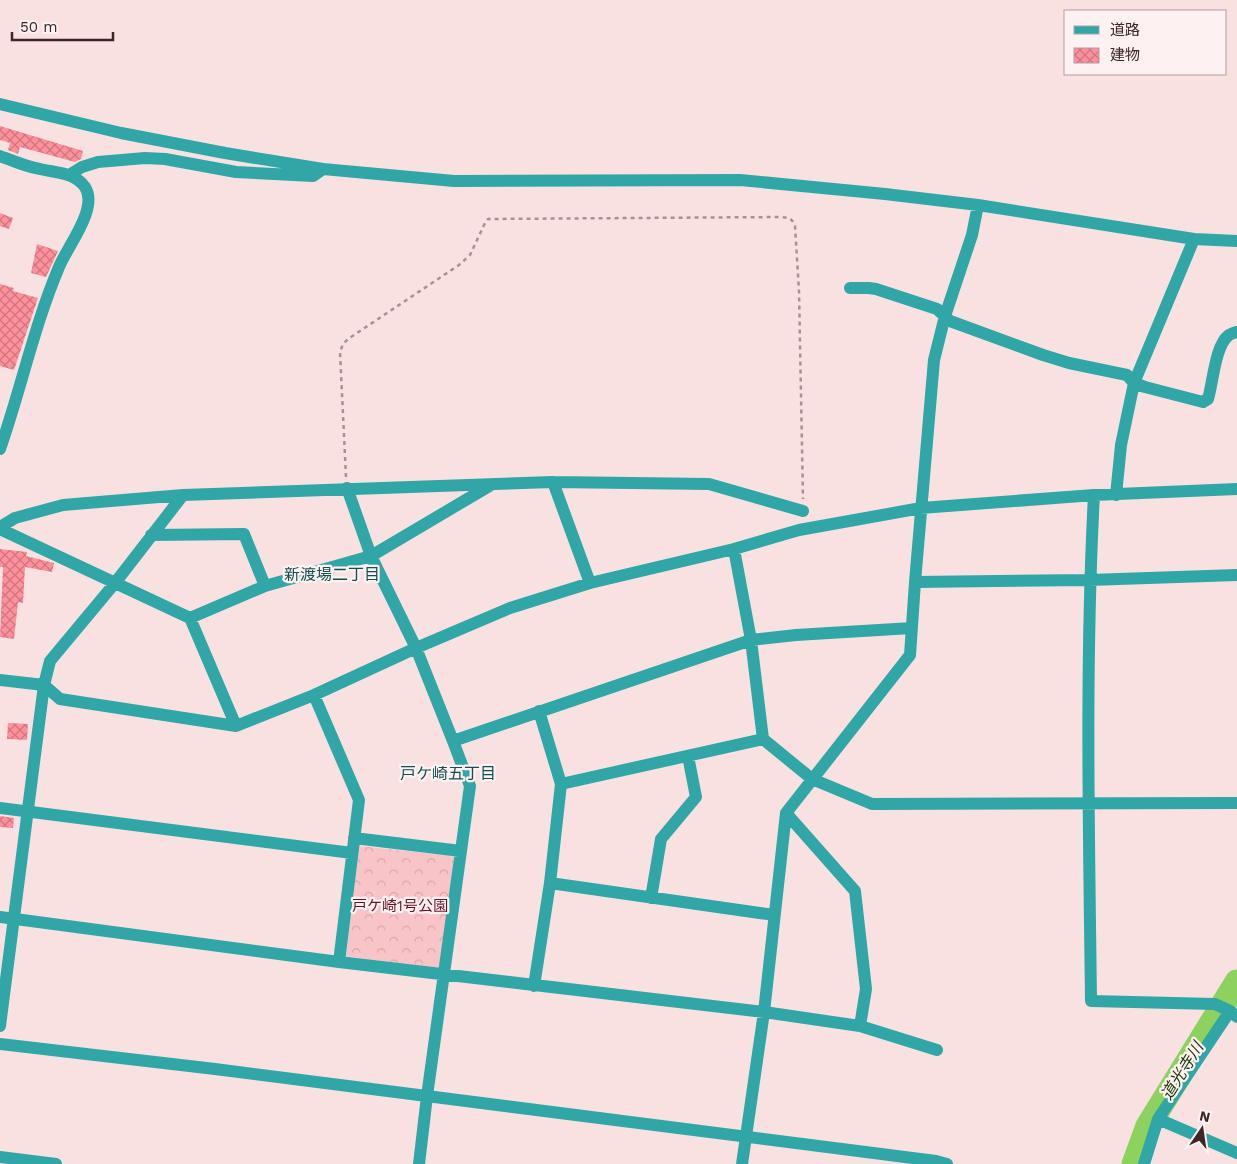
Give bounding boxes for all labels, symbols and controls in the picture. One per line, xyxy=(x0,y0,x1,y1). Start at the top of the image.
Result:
scale bar xyxy=(12,10,114,42)
legend xyxy=(1064,10,1227,75)
text: 50 m xyxy=(20,18,57,36)
text: 道路 xyxy=(1110,21,1140,39)
text: 建物 xyxy=(1110,46,1140,64)
district label: 新渡場二丁目 xyxy=(284,565,380,584)
district label: 戸ケ崎五丁目 xyxy=(400,764,496,783)
park label: 戸ケ崎1号公園 xyxy=(352,897,448,915)
water label: 道光寺川 xyxy=(1157,1037,1208,1103)
north arrow xyxy=(1177,1104,1227,1154)
text: N xyxy=(1198,1107,1212,1125)

